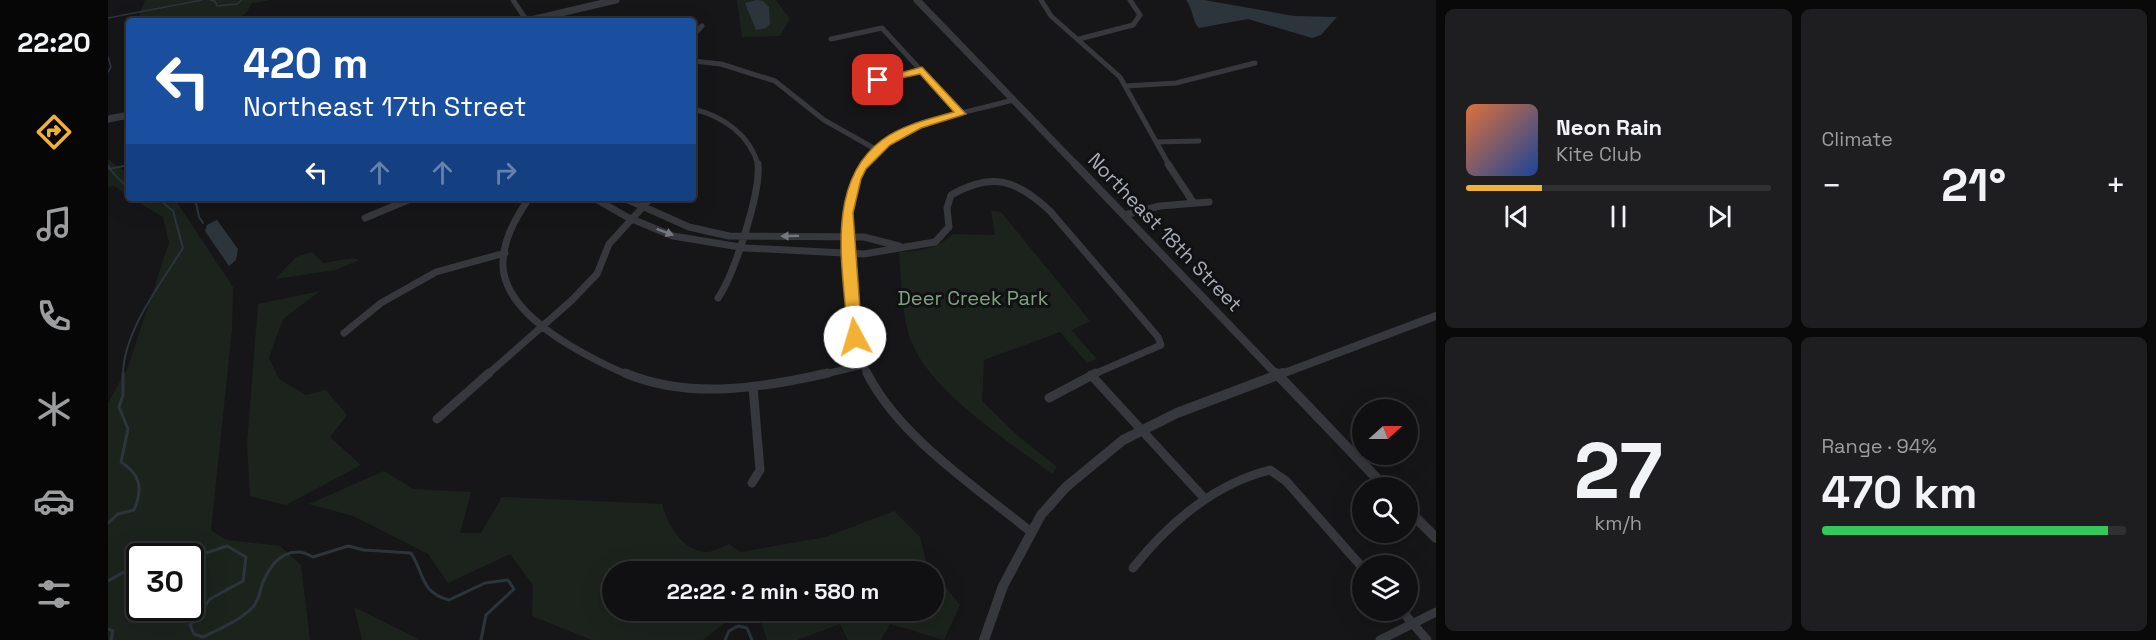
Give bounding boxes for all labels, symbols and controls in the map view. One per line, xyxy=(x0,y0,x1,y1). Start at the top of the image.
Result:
text: 22:20 xyxy=(17,25,91,60)
text: 420 m xyxy=(243,37,368,90)
icon: left xyxy=(144,42,222,120)
pin xyxy=(852,54,903,105)
icon: arrive xyxy=(861,63,894,96)
text: Northeast 17th Street xyxy=(243,89,526,124)
icon: directions xyxy=(33,111,75,153)
text: Neon Rain xyxy=(1556,113,1662,141)
text: Climate xyxy=(1822,126,1893,152)
text: Kite Club xyxy=(1556,141,1642,167)
street label: Northeast 18th Street xyxy=(1082,147,1248,317)
icon: left xyxy=(300,156,333,189)
icon: ahead xyxy=(363,156,396,189)
icon: ahead xyxy=(426,156,459,189)
icon: right xyxy=(489,156,522,189)
text: 21° xyxy=(1941,157,2006,214)
text: − xyxy=(1822,165,1842,207)
text: + xyxy=(2106,165,2126,207)
icon: previous xyxy=(1500,200,1533,233)
icon: pause xyxy=(1602,200,1635,233)
icon: next xyxy=(1703,200,1736,233)
icon: music xyxy=(33,203,75,245)
one-way arrow xyxy=(656,228,674,237)
one-way arrow xyxy=(781,231,800,241)
park label: Deer Creek Park xyxy=(898,285,1049,311)
icon: phone xyxy=(33,295,75,337)
position arrow xyxy=(823,305,887,369)
icon: climate xyxy=(33,388,75,430)
north arrow xyxy=(1352,399,1418,465)
map controls xyxy=(1352,399,1418,621)
text: 27 xyxy=(1574,421,1663,521)
text: Range · 94% xyxy=(1822,433,1937,459)
text: 470 km xyxy=(1822,464,1977,521)
button: search xyxy=(1352,477,1418,543)
icon: car xyxy=(33,480,75,522)
text: km/h xyxy=(1594,510,1642,536)
speed limit sign: 30 xyxy=(126,543,204,621)
button: layers xyxy=(1352,555,1418,621)
icon: filters xyxy=(33,573,75,615)
text: 22:22 · 2 min · 580 m xyxy=(667,577,879,605)

